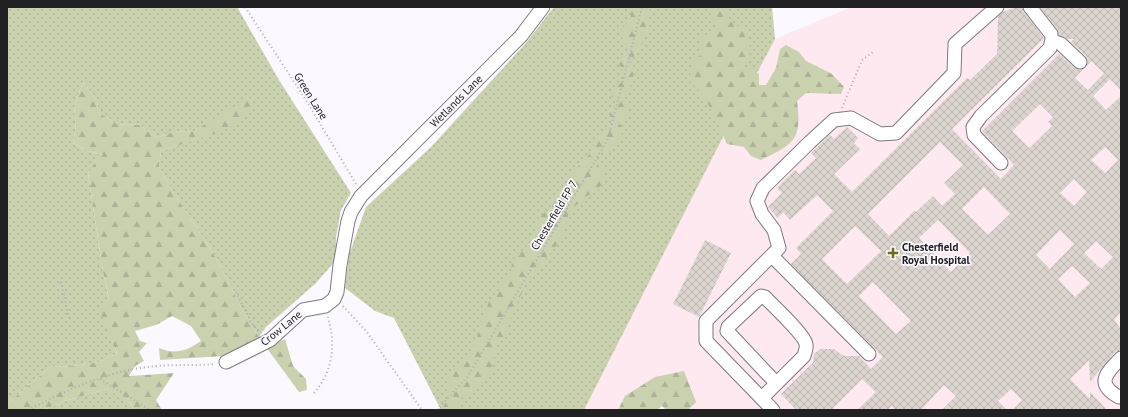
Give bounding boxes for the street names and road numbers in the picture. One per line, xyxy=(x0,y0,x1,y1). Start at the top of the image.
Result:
street label: Green Lane xyxy=(291,70,331,123)
street label: Wetlands Lane xyxy=(427,71,486,130)
street label: Chesterfield FP 7 xyxy=(528,177,580,253)
street label: Crow Lane xyxy=(258,307,305,349)

